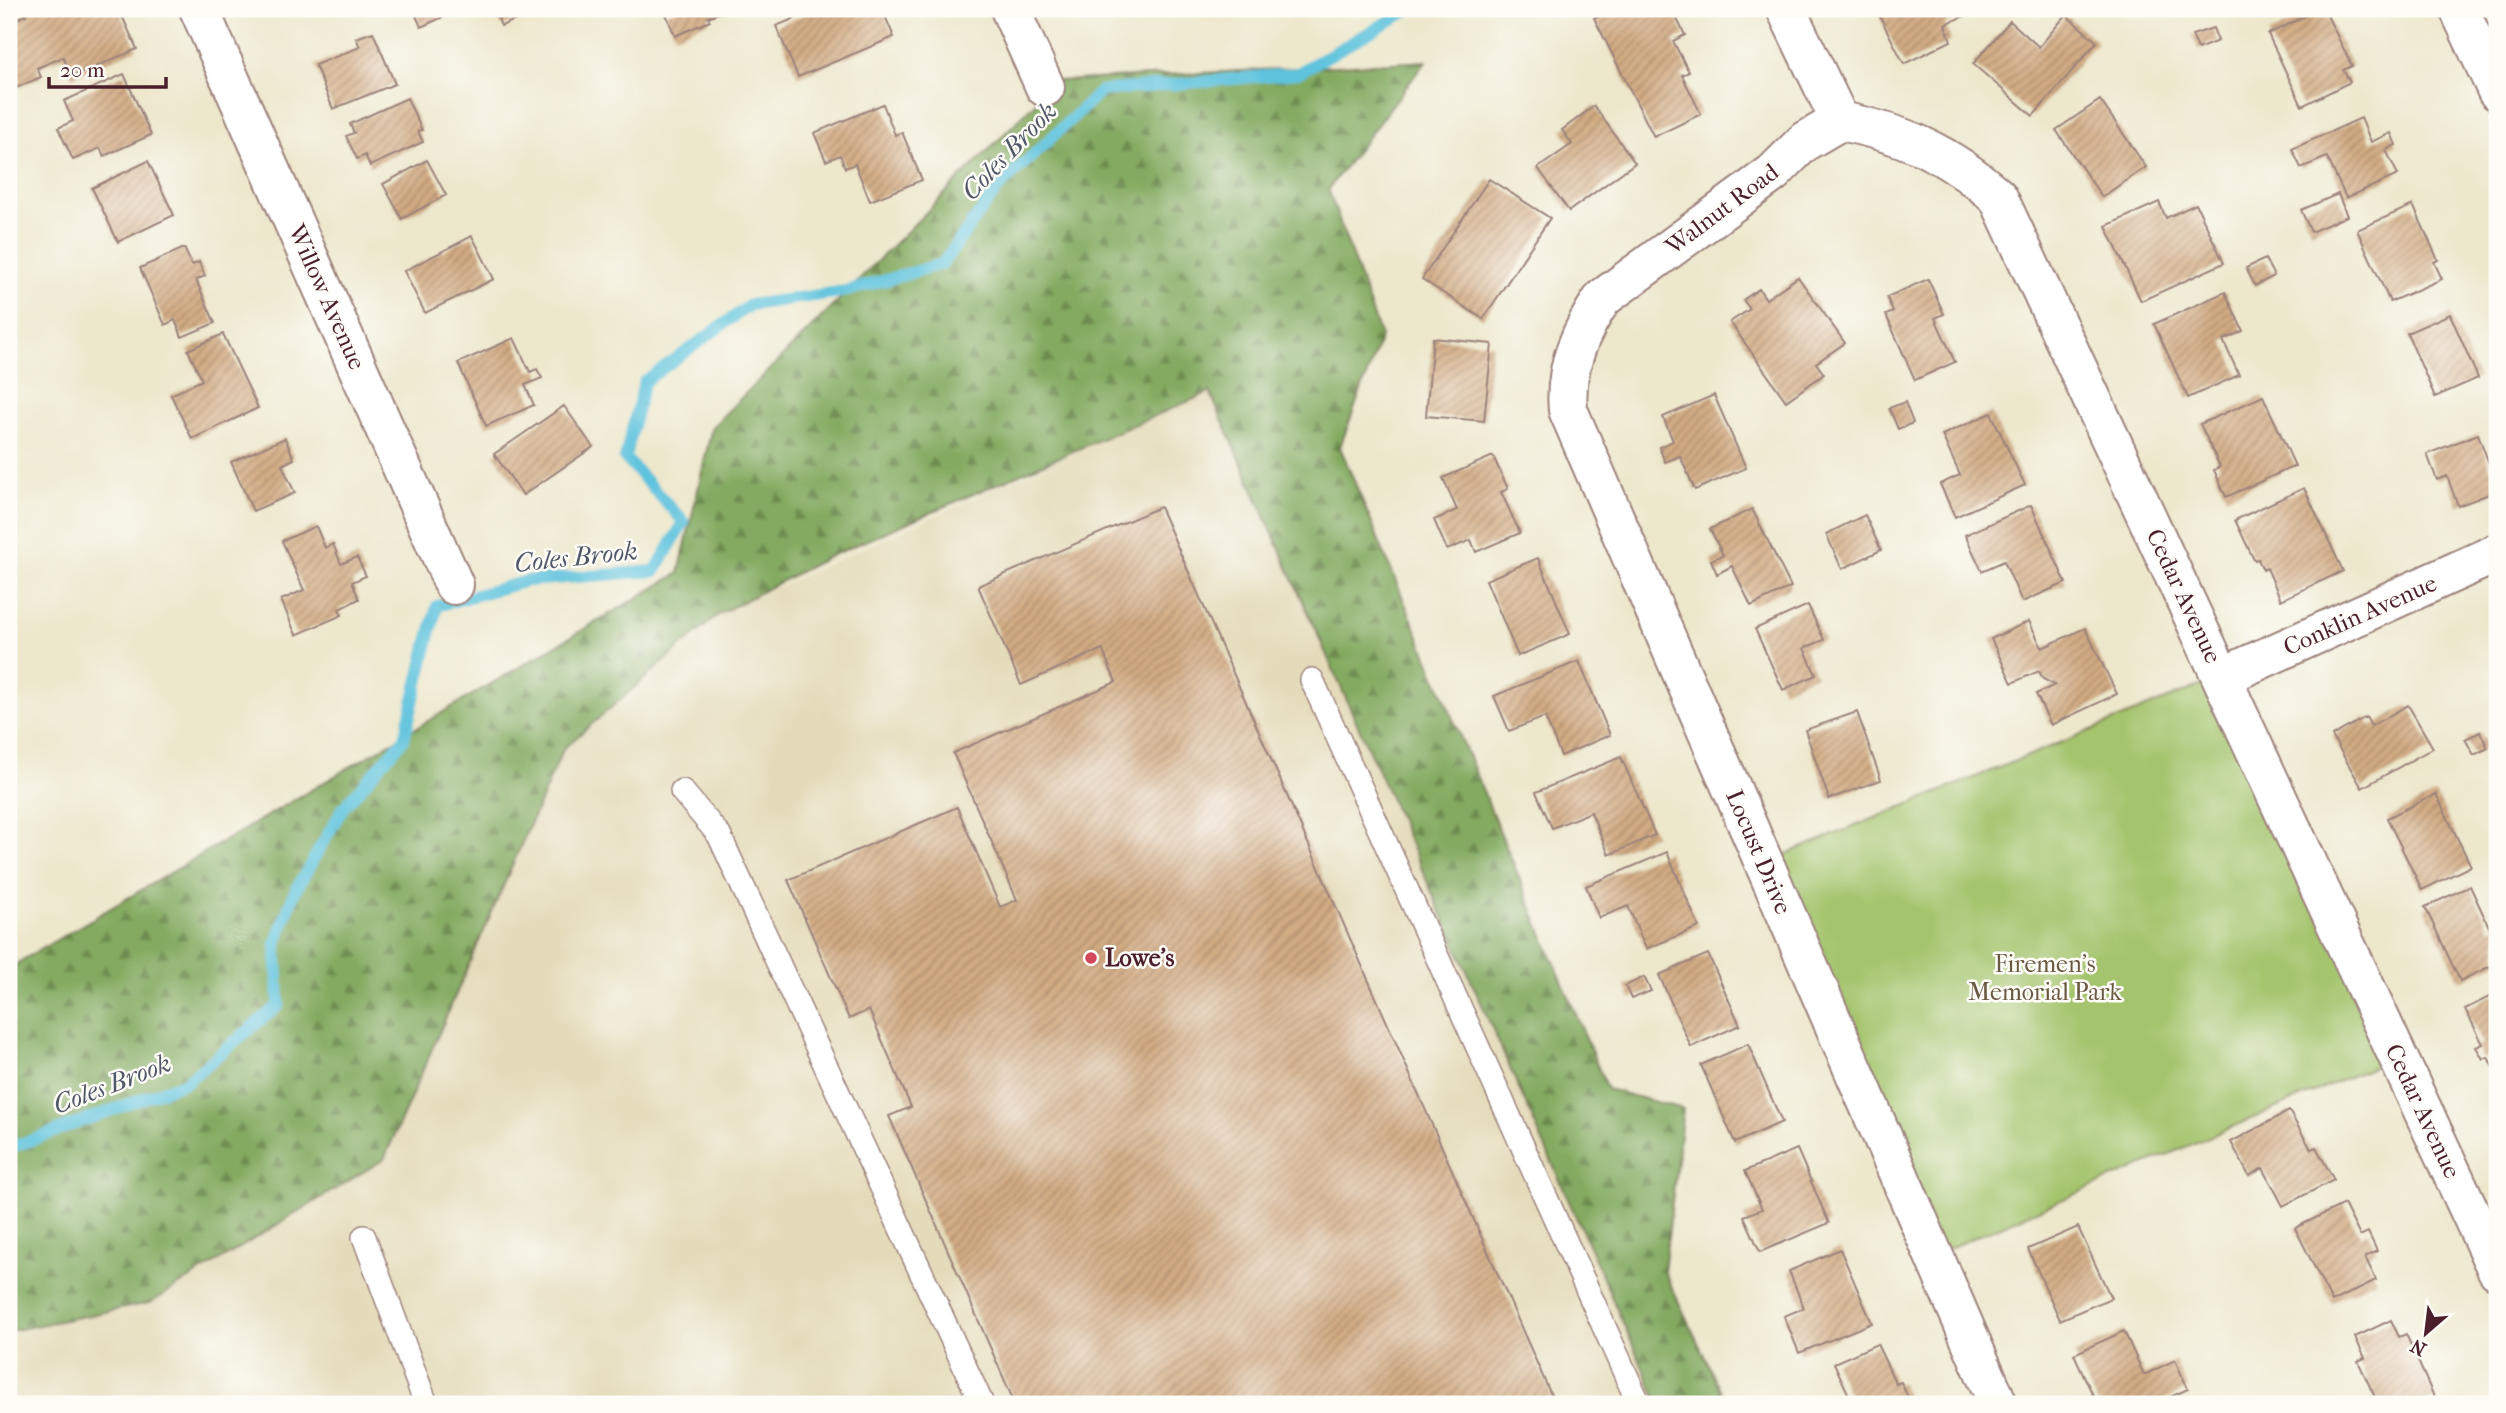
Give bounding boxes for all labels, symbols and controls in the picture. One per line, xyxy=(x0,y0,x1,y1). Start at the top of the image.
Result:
scale bar xyxy=(49,46,166,90)
text: 20 m xyxy=(60,58,105,82)
water label: Coles Brook xyxy=(955,96,1063,206)
street label: Walnut Road xyxy=(1659,157,1785,261)
street label: Willow Avenue xyxy=(282,219,372,374)
street label: Cedar Avenue xyxy=(2141,524,2227,668)
water label: Coles Brook xyxy=(513,535,639,579)
street label: Conklin Avenue xyxy=(2279,569,2441,661)
street label: Locust Drive xyxy=(1720,786,1798,918)
place label: Lowe's xyxy=(1105,944,1175,972)
marker: Lowe's xyxy=(1083,950,1099,966)
park label: Firemen's Memorial Park xyxy=(1968,950,2122,1006)
street label: Cedar Avenue xyxy=(2380,1039,2466,1183)
water label: Coles Brook xyxy=(49,1047,175,1121)
north arrow xyxy=(2390,1298,2460,1368)
text: N xyxy=(2406,1334,2430,1360)

